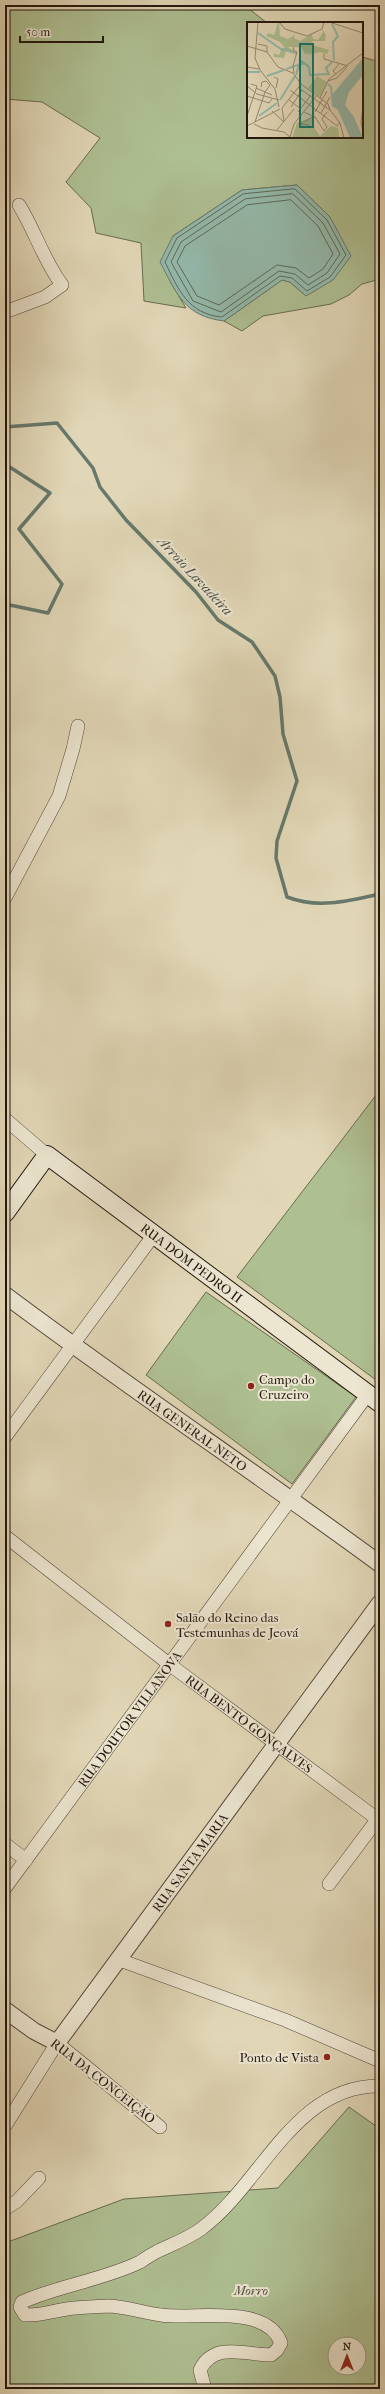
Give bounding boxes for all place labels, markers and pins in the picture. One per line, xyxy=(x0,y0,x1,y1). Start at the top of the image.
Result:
place label: Campo do Cruzeiro xyxy=(259,1372,315,1402)
marker: Campo do Cruzeiro xyxy=(246,1381,256,1391)
place label: Salão do Reino das Testemunhas de Jeová xyxy=(176,1610,300,1640)
marker: Salão do Reino das Testemunhas de Jeová xyxy=(163,1619,173,1629)
place label: Ponto de Vista xyxy=(239,2050,320,2065)
marker: Ponto de Vista xyxy=(322,2052,332,2062)

